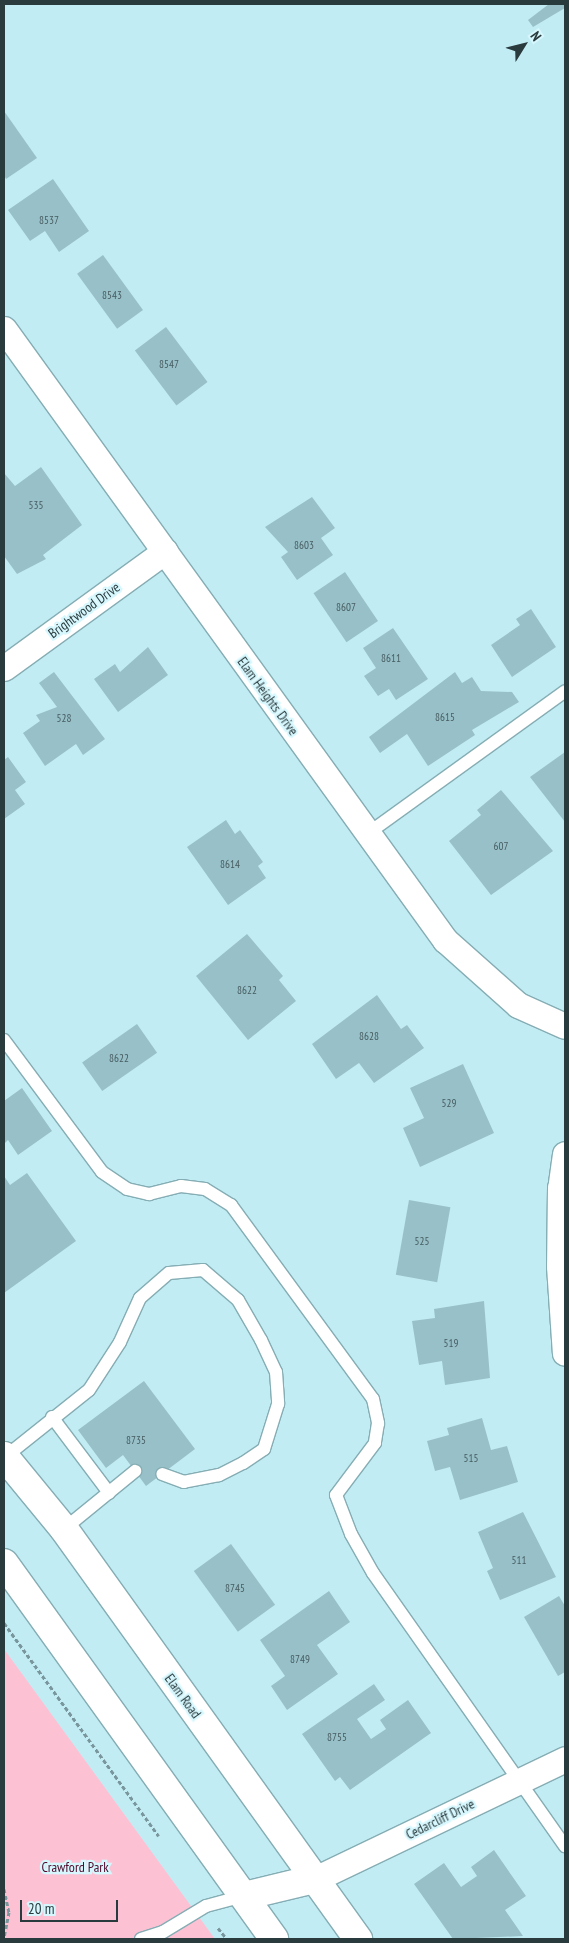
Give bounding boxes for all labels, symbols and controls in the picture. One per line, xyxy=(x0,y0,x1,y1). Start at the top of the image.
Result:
north arrow xyxy=(499,20,549,70)
text: N xyxy=(527,28,546,45)
house number: 8537 xyxy=(39,213,59,227)
house number: 8543 xyxy=(102,288,122,302)
house number: 8547 xyxy=(159,357,179,371)
house number: 535 xyxy=(29,498,43,512)
house number: 8603 xyxy=(294,538,314,552)
street label: Brightwood Drive xyxy=(45,578,123,642)
house number: 8607 xyxy=(336,600,356,614)
house number: 8611 xyxy=(381,651,401,665)
street label: Elam Heights Drive xyxy=(234,654,302,738)
house number: 8615 xyxy=(435,710,455,724)
house number: 528 xyxy=(57,711,71,725)
house number: 607 xyxy=(494,839,508,853)
house number: 8614 xyxy=(220,857,240,871)
house number: 8622 xyxy=(237,983,257,997)
house number: 8628 xyxy=(359,1029,379,1043)
house number: 8622 xyxy=(109,1051,129,1065)
house number: 529 xyxy=(442,1096,456,1110)
house number: 525 xyxy=(415,1234,429,1248)
house number: 519 xyxy=(444,1336,458,1350)
house number: 8735 xyxy=(126,1433,146,1447)
house number: 515 xyxy=(464,1451,478,1465)
house number: 511 xyxy=(512,1553,526,1567)
house number: 8745 xyxy=(225,1581,245,1595)
house number: 8749 xyxy=(290,1652,310,1666)
street label: Elam Road xyxy=(161,1670,205,1722)
house number: 8755 xyxy=(327,1730,347,1744)
street label: Cedarcliff Drive xyxy=(403,1795,477,1843)
park label: Crawford Park xyxy=(41,1859,109,1875)
scale bar xyxy=(22,1890,120,1922)
text: 20 m xyxy=(28,1899,54,1918)

